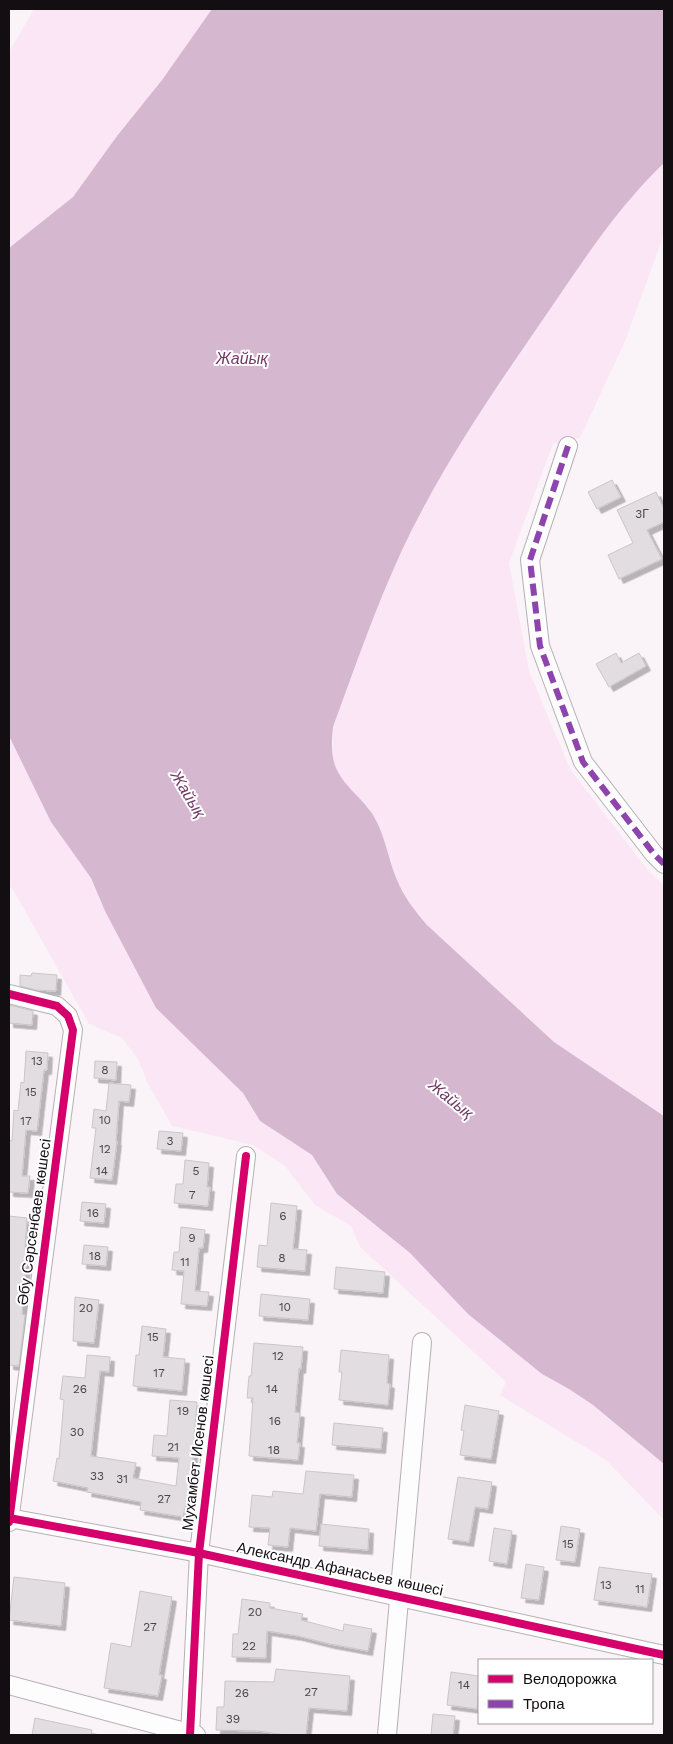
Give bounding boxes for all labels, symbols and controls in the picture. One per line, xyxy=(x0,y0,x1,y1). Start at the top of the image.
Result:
water label: Жайық xyxy=(215,349,269,368)
house number: 3Г xyxy=(635,507,649,521)
water label: Жайық xyxy=(166,766,210,822)
house number: 13 xyxy=(31,1054,43,1068)
house number: 8 xyxy=(101,1063,109,1077)
water label: Жайық xyxy=(424,1075,478,1124)
house number: 15 xyxy=(25,1085,37,1099)
house number: 10 xyxy=(99,1113,111,1127)
house number: 17 xyxy=(20,1114,32,1128)
house number: 3 xyxy=(167,1134,174,1148)
street label: Әбу Сәрсенбаев көшесі xyxy=(13,1138,55,1306)
house number: 12 xyxy=(99,1142,111,1156)
house number: 14 xyxy=(96,1164,108,1178)
house number: 5 xyxy=(193,1164,200,1178)
house number: 7 xyxy=(189,1188,196,1202)
house number: 16 xyxy=(87,1206,99,1220)
house number: 6 xyxy=(279,1209,287,1223)
house number: 9 xyxy=(188,1231,196,1245)
house number: 18 xyxy=(89,1249,101,1263)
house number: 8 xyxy=(278,1251,286,1265)
house number: 11 xyxy=(180,1255,190,1269)
house number: 10 xyxy=(279,1300,291,1314)
house number: 20 xyxy=(79,1301,93,1315)
house number: 15 xyxy=(147,1330,159,1344)
house number: 12 xyxy=(272,1349,284,1363)
street label: Мухамбет Исенов көшесі xyxy=(178,1354,218,1532)
house number: 17 xyxy=(153,1366,165,1380)
house number: 26 xyxy=(73,1382,87,1396)
house number: 14 xyxy=(266,1382,278,1396)
house number: 19 xyxy=(177,1404,189,1418)
house number: 16 xyxy=(269,1414,281,1428)
house number: 30 xyxy=(70,1425,84,1439)
house number: 21 xyxy=(167,1440,179,1454)
house number: 18 xyxy=(268,1443,280,1457)
house number: 33 xyxy=(90,1469,104,1483)
house number: 31 xyxy=(116,1472,128,1486)
house number: 27 xyxy=(157,1492,171,1506)
house number: 15 xyxy=(562,1537,574,1551)
street label: Александр Афанасьев көшесі xyxy=(235,1538,445,1600)
house number: 13 xyxy=(600,1578,612,1592)
house number: 11 xyxy=(635,1582,645,1596)
house number: 20 xyxy=(248,1605,262,1619)
house number: 27 xyxy=(143,1620,157,1634)
house number: 22 xyxy=(242,1639,256,1653)
legend xyxy=(478,1659,653,1724)
text: Велодорожка xyxy=(523,1670,617,1688)
house number: 14 xyxy=(458,1678,470,1692)
house number: 27 xyxy=(304,1685,318,1699)
house number: 26 xyxy=(235,1686,249,1700)
text: Тропа xyxy=(523,1695,565,1713)
house number: 39 xyxy=(226,1712,240,1726)

